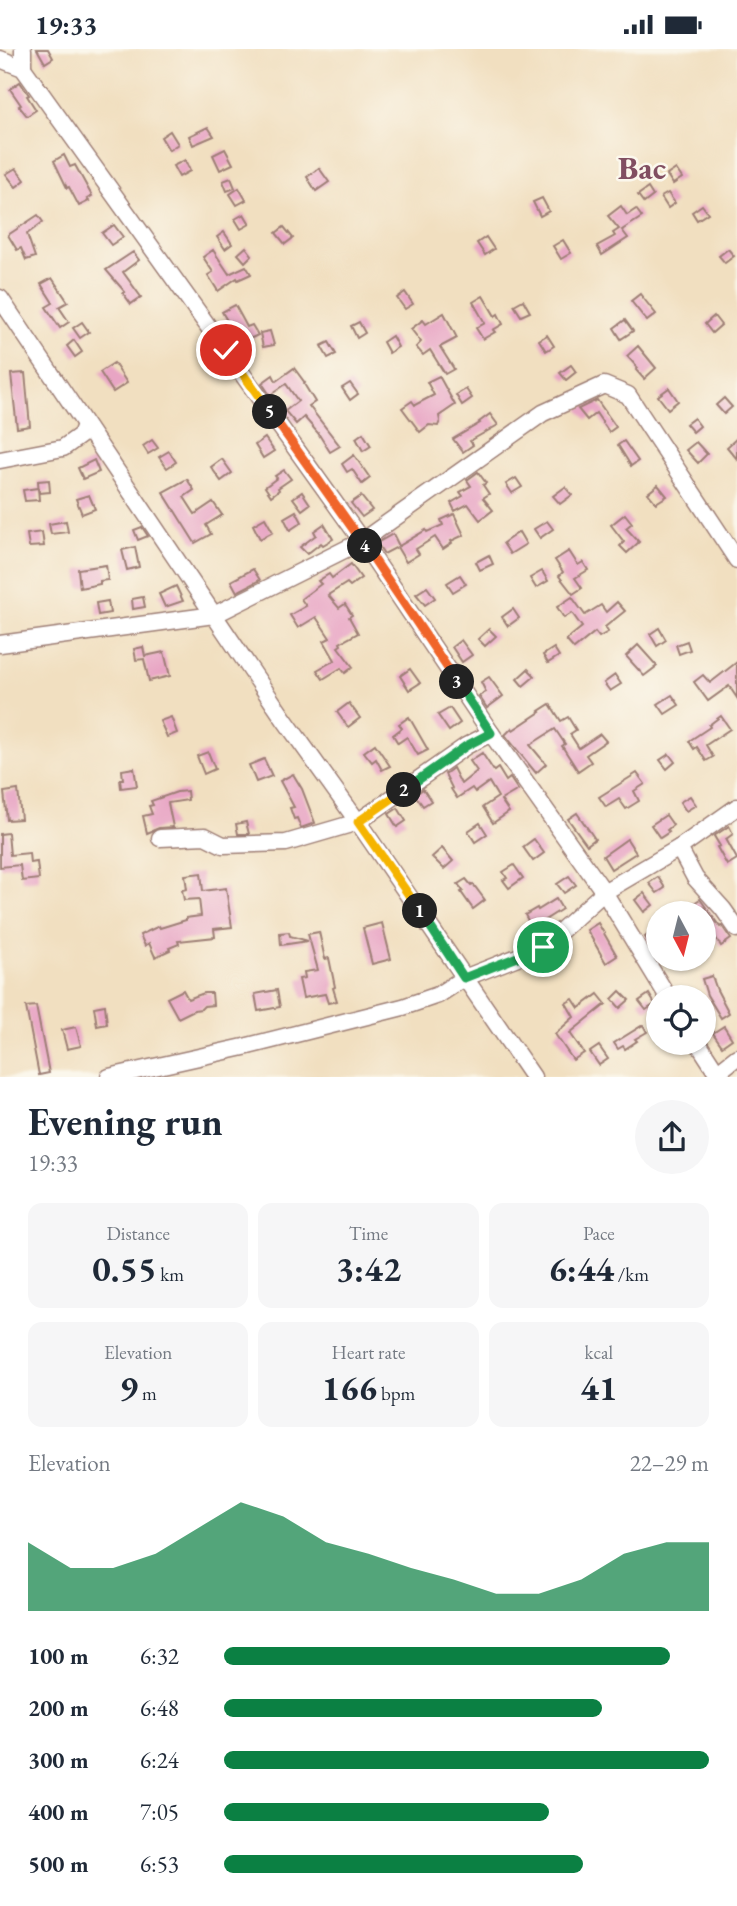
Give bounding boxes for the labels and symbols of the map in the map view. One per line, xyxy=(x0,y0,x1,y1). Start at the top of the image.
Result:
district label: Bac xyxy=(618,146,666,189)
pin xyxy=(196,320,256,380)
pin: 5 xyxy=(252,395,288,429)
pin: 4 xyxy=(348,529,382,563)
pin: 3 xyxy=(440,665,475,699)
pin: 2 xyxy=(386,773,422,807)
pin: 1 xyxy=(402,893,438,929)
north arrow xyxy=(646,901,716,971)
pin xyxy=(513,917,573,977)

